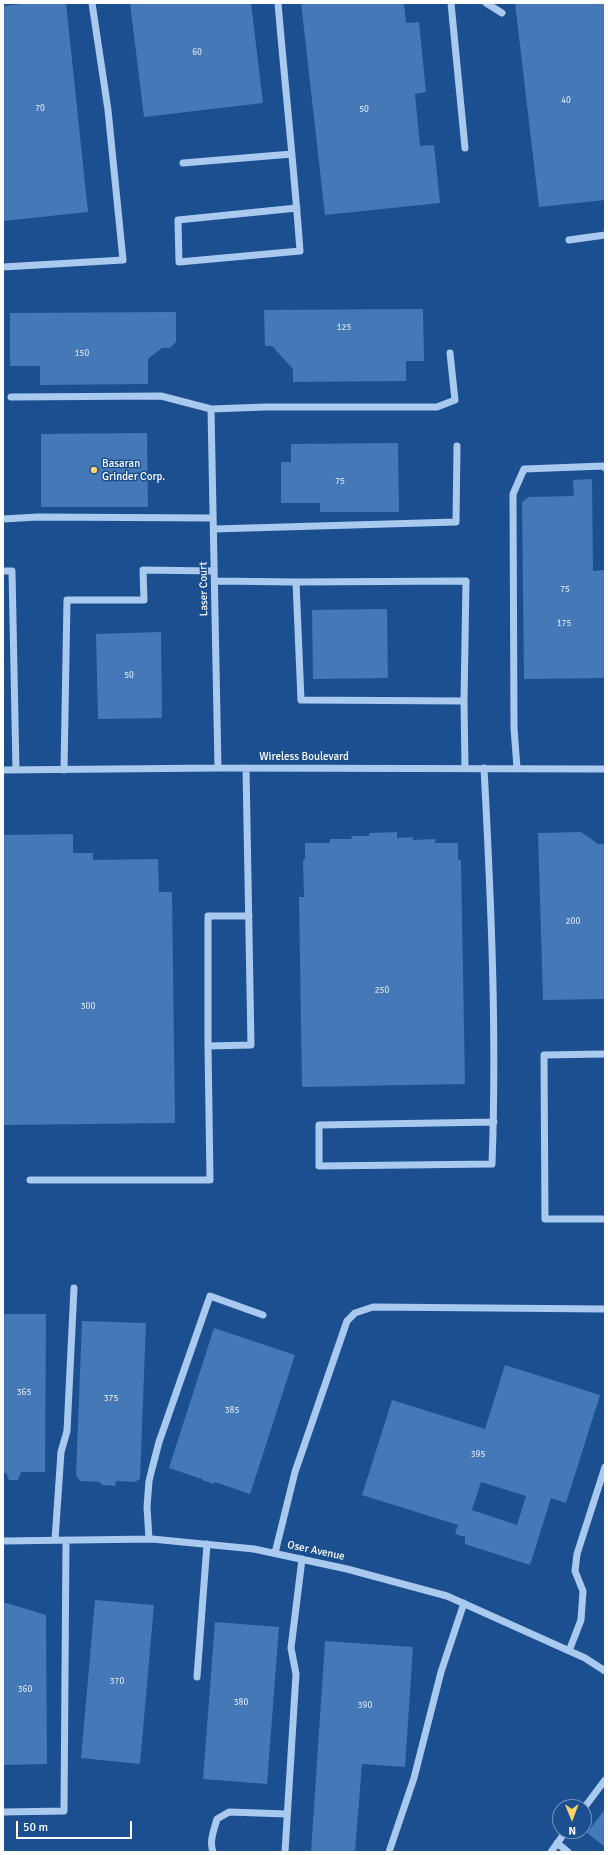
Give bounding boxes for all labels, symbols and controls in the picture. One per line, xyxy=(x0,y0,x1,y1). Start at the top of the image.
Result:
house number: 60 xyxy=(192,48,202,58)
house number: 40 xyxy=(561,96,571,106)
house number: 70 xyxy=(35,104,45,114)
house number: 50 xyxy=(359,105,369,115)
house number: 125 xyxy=(337,323,351,333)
house number: 150 xyxy=(75,349,89,359)
place label: Basaran Grinder Corp. xyxy=(102,457,165,483)
marker: Basaran Grinder Corp. xyxy=(89,465,99,475)
house number: 75 xyxy=(335,477,345,487)
street label: Laser Court xyxy=(197,562,211,616)
house number: 75 xyxy=(560,585,570,595)
house number: 175 xyxy=(557,619,571,629)
house number: 50 xyxy=(124,671,134,681)
street label: Wireless Boulevard xyxy=(259,750,349,764)
house number: 200 xyxy=(566,917,580,927)
house number: 250 xyxy=(375,986,389,996)
house number: 300 xyxy=(81,1002,95,1012)
house number: 365 xyxy=(17,1388,31,1398)
house number: 375 xyxy=(104,1394,118,1404)
house number: 385 xyxy=(225,1406,239,1416)
house number: 395 xyxy=(471,1450,485,1460)
street label: Oser Avenue xyxy=(286,1538,346,1564)
house number: 370 xyxy=(110,1677,124,1687)
house number: 360 xyxy=(18,1685,32,1695)
house number: 380 xyxy=(234,1698,248,1708)
house number: 390 xyxy=(358,1701,372,1711)
north arrow xyxy=(552,1799,592,1839)
scale bar xyxy=(18,1813,134,1839)
text: 50 m xyxy=(23,1820,48,1835)
text: N xyxy=(568,1824,576,1837)

